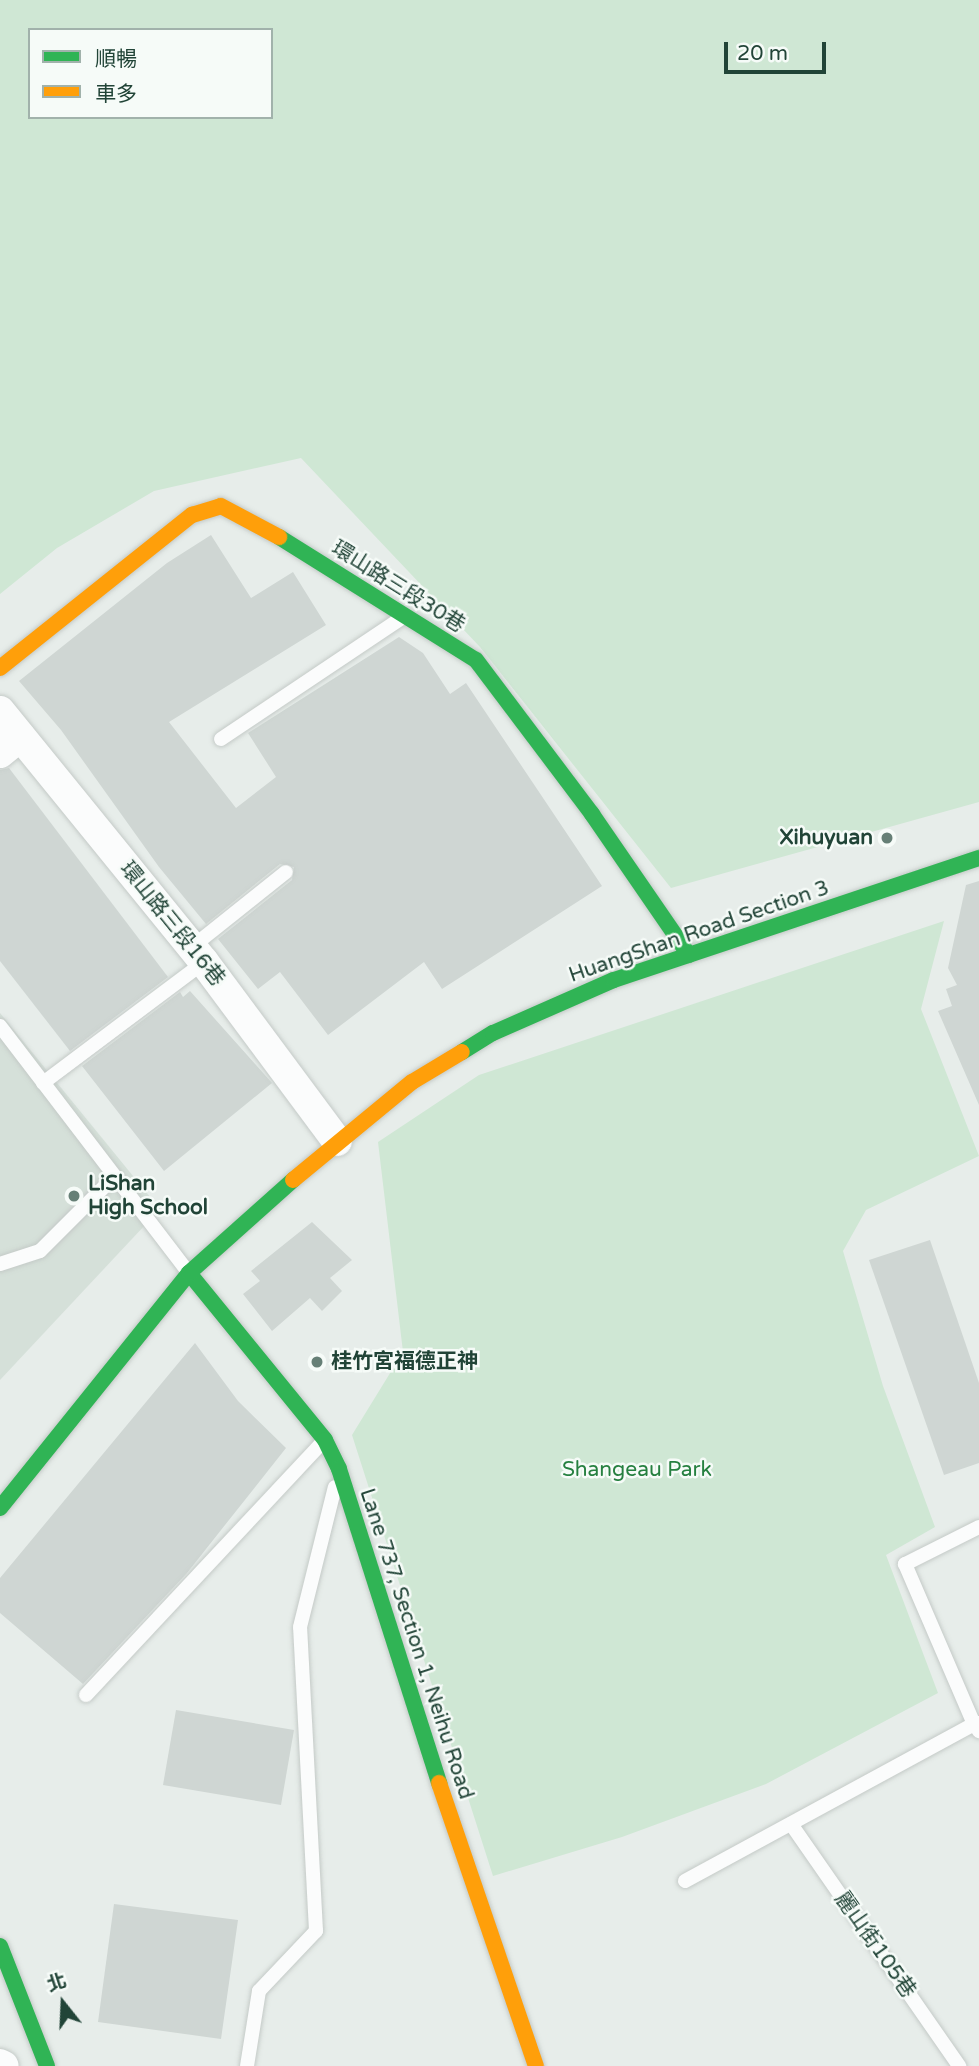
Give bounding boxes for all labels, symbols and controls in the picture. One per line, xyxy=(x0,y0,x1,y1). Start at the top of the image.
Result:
legend xyxy=(28,28,273,119)
scale bar xyxy=(727,28,828,72)
text: 20 m xyxy=(737,41,788,66)
text: 順暢 xyxy=(95,47,137,72)
text: 車多 xyxy=(95,82,137,107)
street label: 環山路三段30巷 xyxy=(327,536,469,638)
place label: Xihuyuan xyxy=(780,825,873,851)
marker: Xihuyuan xyxy=(879,830,895,846)
street label: 環山路三段16巷 xyxy=(114,857,230,991)
street label: HuangShan Road Section 3 xyxy=(566,876,832,988)
place label: LiShan High School xyxy=(88,1171,208,1221)
marker: LiShan High School xyxy=(66,1188,82,1204)
place label: 桂竹宮福德正神 xyxy=(331,1349,478,1375)
marker: 桂竹宮福德正神 xyxy=(309,1354,325,1370)
park label: Shangeau Park xyxy=(562,1457,712,1483)
street label: Lane 737, Section 1, Neihu Road xyxy=(354,1485,478,1803)
street label: 麗山街105巷 xyxy=(829,1887,921,2003)
north arrow xyxy=(28,1968,98,2038)
text: 北 xyxy=(44,1970,69,1996)

